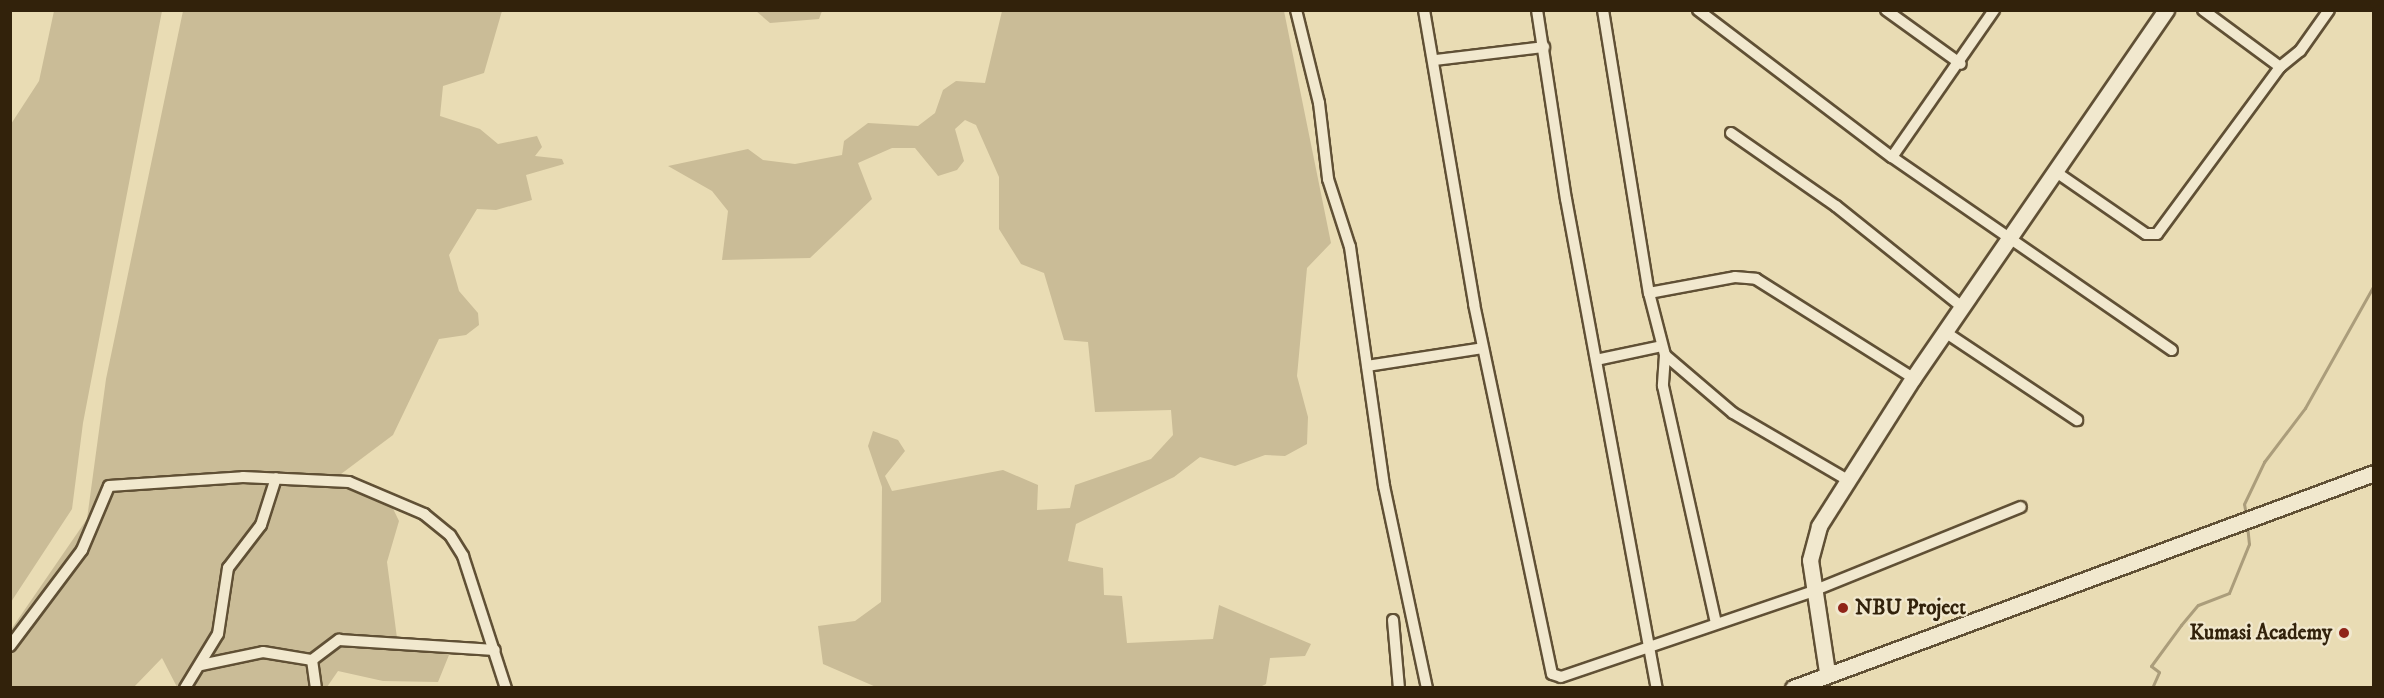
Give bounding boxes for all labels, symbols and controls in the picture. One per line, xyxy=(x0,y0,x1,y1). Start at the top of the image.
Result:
place label: NBU Project xyxy=(1855,595,1966,621)
marker: NBU Project xyxy=(1836,601,1850,615)
place label: Kumasi Academy xyxy=(2190,620,2332,646)
marker: Kumasi Academy xyxy=(2337,626,2351,640)

